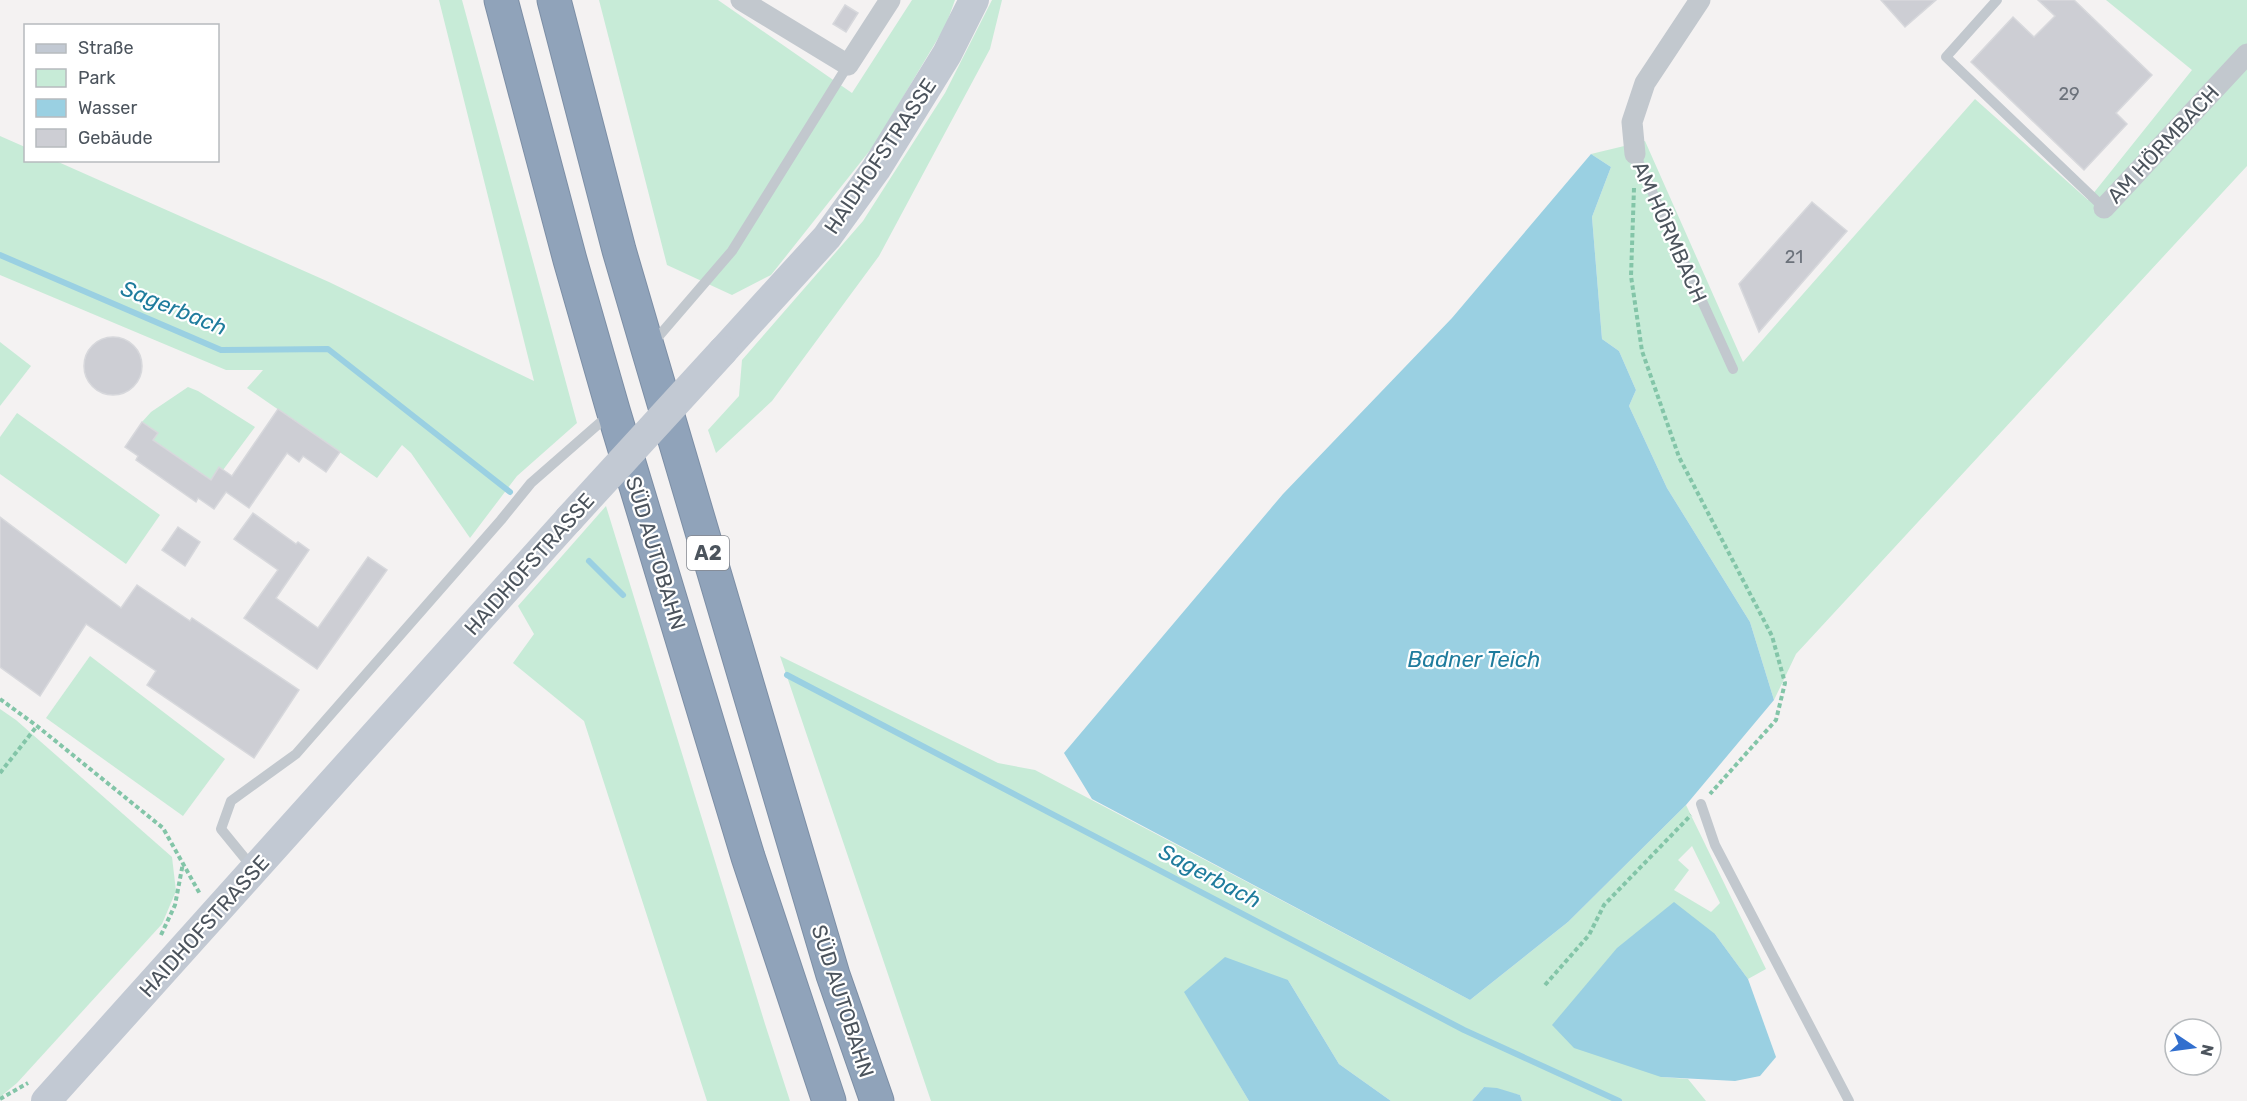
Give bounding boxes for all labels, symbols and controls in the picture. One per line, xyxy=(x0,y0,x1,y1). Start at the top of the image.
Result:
legend xyxy=(24,24,219,162)
text: Straße xyxy=(78,37,134,59)
text: Park xyxy=(78,67,116,89)
street label: HAIDHOFSTRASSE xyxy=(819,74,941,238)
street label: AM HÖRMBACH xyxy=(2102,80,2224,208)
house number: 29 xyxy=(2058,83,2080,105)
text: Wasser xyxy=(78,97,137,119)
text: Gebäude xyxy=(78,127,153,149)
street label: AM HÖRMBACH xyxy=(1628,157,1712,307)
house number: 21 xyxy=(1785,246,1803,268)
water label: Sagerbach xyxy=(117,275,231,341)
street label: SÜD AUTOBAHN xyxy=(621,473,691,633)
street label: HAIDHOFSTRASSE xyxy=(459,488,599,640)
road number: A2 xyxy=(687,536,729,570)
water label: Badner Teich xyxy=(1407,646,1541,673)
water label: Sagerbach xyxy=(1154,838,1266,914)
street label: HAIDHOFSTRASSE xyxy=(134,850,274,1002)
street label: SÜD AUTOBAHN xyxy=(807,922,879,1080)
north arrow xyxy=(2163,1017,2223,1077)
text: N xyxy=(2197,1043,2218,1058)

